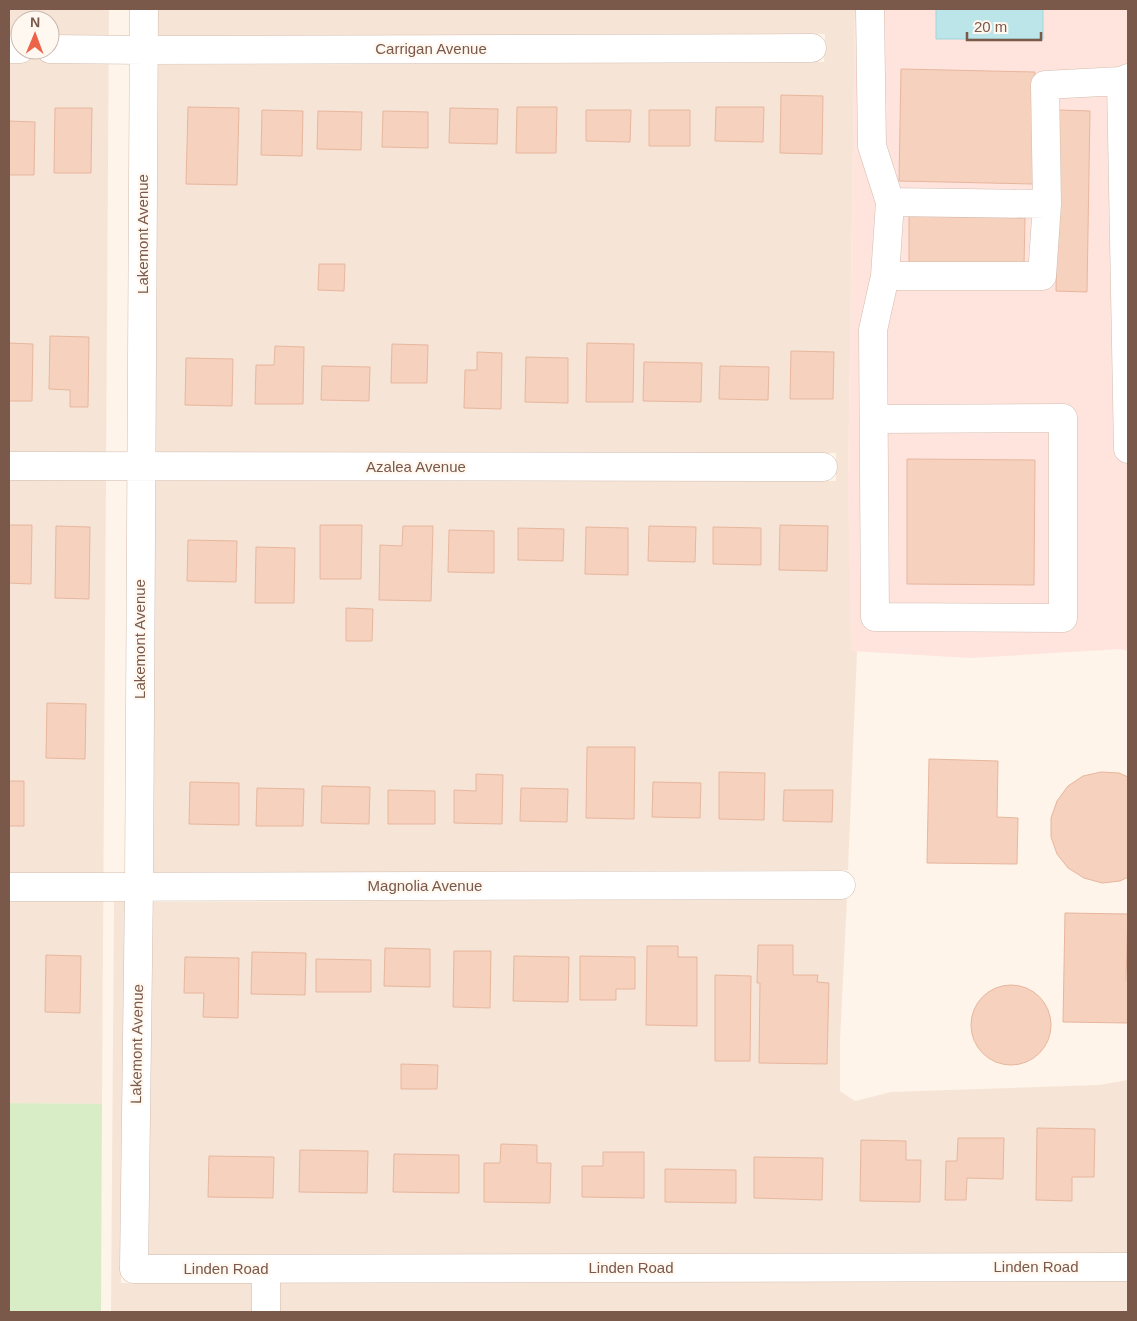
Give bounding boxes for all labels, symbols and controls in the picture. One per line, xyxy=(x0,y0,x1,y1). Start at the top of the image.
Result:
north arrow xyxy=(10,10,60,60)
scale bar xyxy=(967,10,1041,42)
text: N xyxy=(30,14,40,30)
text: 20 m xyxy=(974,18,1007,35)
street label: Carrigan Avenue xyxy=(375,40,487,57)
street label: Lakemont Avenue xyxy=(134,174,151,294)
street label: Azalea Avenue xyxy=(366,458,466,475)
street label: Lakemont Avenue xyxy=(131,579,148,699)
street label: Magnolia Avenue xyxy=(368,877,482,894)
street label: Lakemont Avenue xyxy=(127,984,146,1104)
street label: Linden Road xyxy=(993,1258,1079,1275)
street label: Linden Road xyxy=(588,1259,674,1276)
street label: Linden Road xyxy=(183,1260,269,1277)

